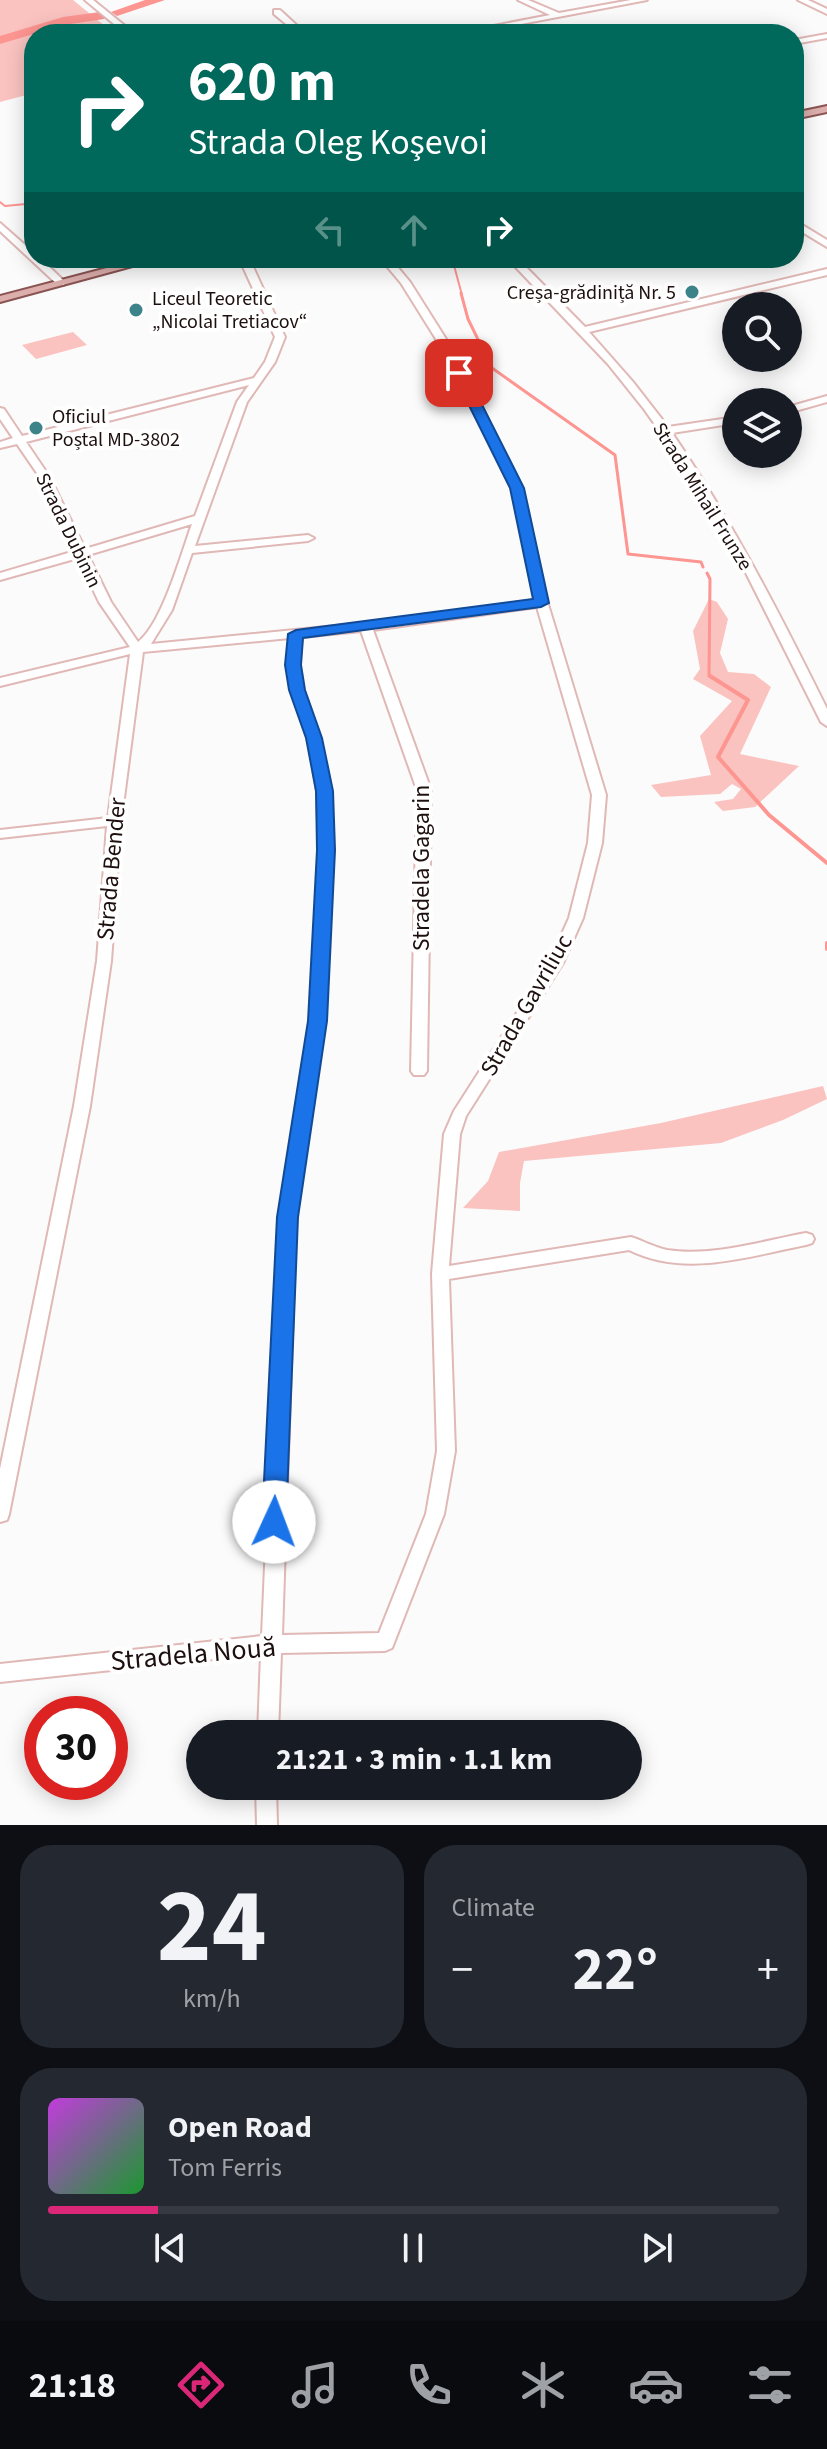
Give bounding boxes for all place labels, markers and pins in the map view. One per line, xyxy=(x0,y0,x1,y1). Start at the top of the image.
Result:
place label: Creșa-grădiniță Nr. 5 xyxy=(507,279,676,307)
marker: Creșa-grădiniță Nr. 5 xyxy=(683,283,701,301)
place label: Liceul Teoretic „Nicolai Tretiacov“ xyxy=(152,285,307,336)
marker: Liceul Teoretic „Nicolai Tretiacov“ xyxy=(127,301,145,319)
pin xyxy=(425,339,493,407)
place label: Oficiul Poștal MD-3802 xyxy=(52,403,180,454)
marker: Oficiul Poștal MD-3802 xyxy=(27,419,45,437)

